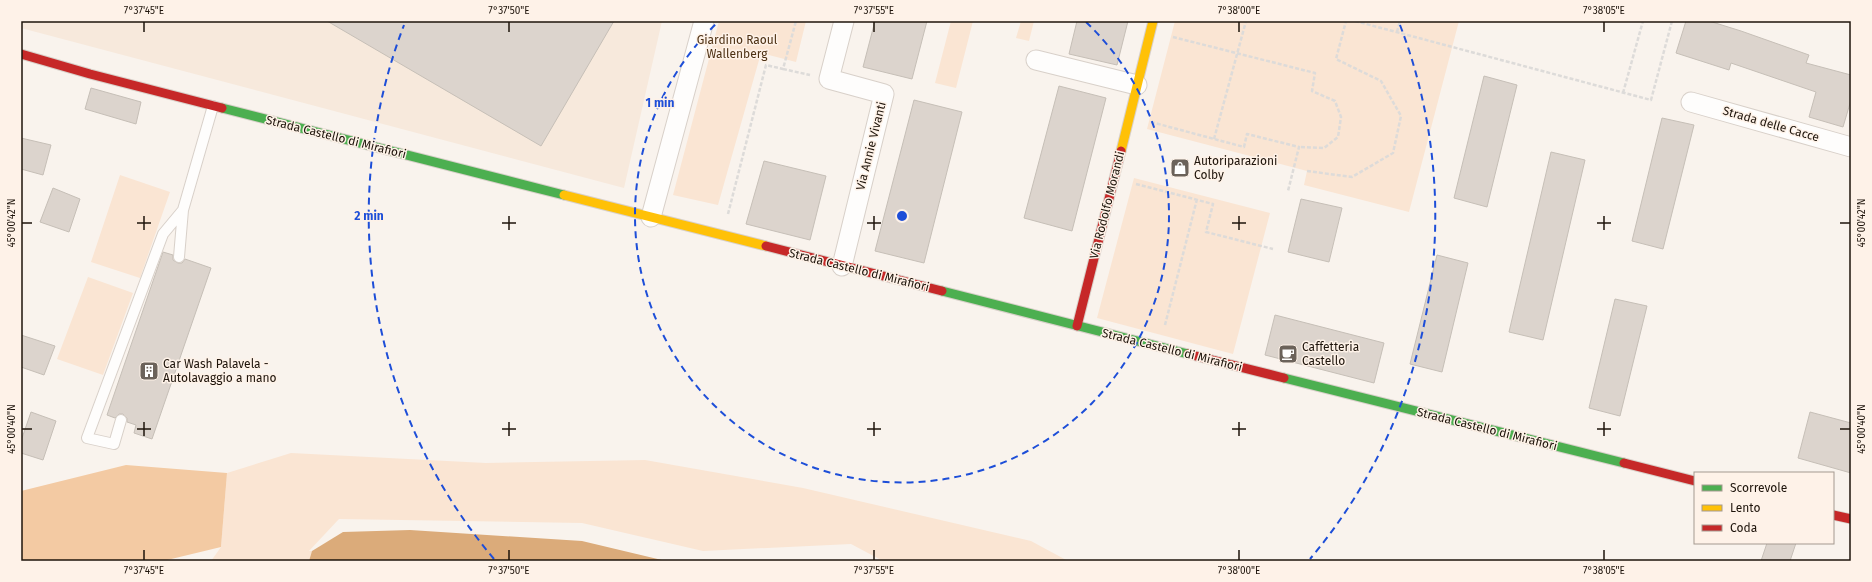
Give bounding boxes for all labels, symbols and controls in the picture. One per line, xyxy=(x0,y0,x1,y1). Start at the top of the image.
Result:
text: 7°37'45"E xyxy=(124,5,164,17)
text: 7°37'50"E xyxy=(488,5,530,17)
text: 7°37'55"E xyxy=(854,5,894,17)
text: 7°38'00"E xyxy=(1218,5,1260,17)
text: 7°38'05"E xyxy=(1583,5,1625,17)
park label: Giardino Raoul Wallenberg xyxy=(697,33,778,61)
text: 1 min xyxy=(646,96,674,110)
street label: Via Annie Vivanti xyxy=(853,100,889,192)
street label: Strada delle Cacce xyxy=(1721,104,1821,144)
street label: Strada Castello di Mirafiori xyxy=(264,113,408,161)
street label: Via Rodolfo Morandi xyxy=(1087,150,1127,260)
place label: Autoriparazioni Colby xyxy=(1194,154,1277,182)
shop icon: Autoriparazioni Colby xyxy=(1169,157,1191,179)
text: 45°00'42"N xyxy=(6,198,18,248)
text: 45°00'42"N xyxy=(1856,198,1868,248)
text: 2 min xyxy=(354,209,384,223)
centre of rings xyxy=(895,209,909,223)
street label: Strada Castello di Mirafiori xyxy=(787,246,931,294)
street label: Strada Castello di Mirafiori xyxy=(1100,326,1244,374)
place label: Caffetteria Castello xyxy=(1302,340,1359,368)
cafe icon: Caffetteria Castello xyxy=(1277,343,1299,365)
place label: Car Wash Palavela - Autolavaggio a mano xyxy=(163,357,277,385)
building icon: Car Wash Palavela - Autolavaggio a mano xyxy=(138,360,160,382)
text: 45°00'40"N xyxy=(6,404,18,454)
text: 45°00'40"N xyxy=(1856,404,1868,454)
street label: Strada Castello di Mirafiori xyxy=(1415,405,1559,453)
legend xyxy=(1694,472,1834,544)
text: Scorrevole xyxy=(1730,481,1787,495)
text: Lento xyxy=(1730,501,1760,515)
text: Coda xyxy=(1730,521,1757,535)
text: 7°37'45"E xyxy=(124,565,164,577)
text: 7°37'50"E xyxy=(488,565,530,577)
text: 7°37'55"E xyxy=(854,565,894,577)
text: 7°38'00"E xyxy=(1218,565,1260,577)
text: 7°38'05"E xyxy=(1583,565,1625,577)

